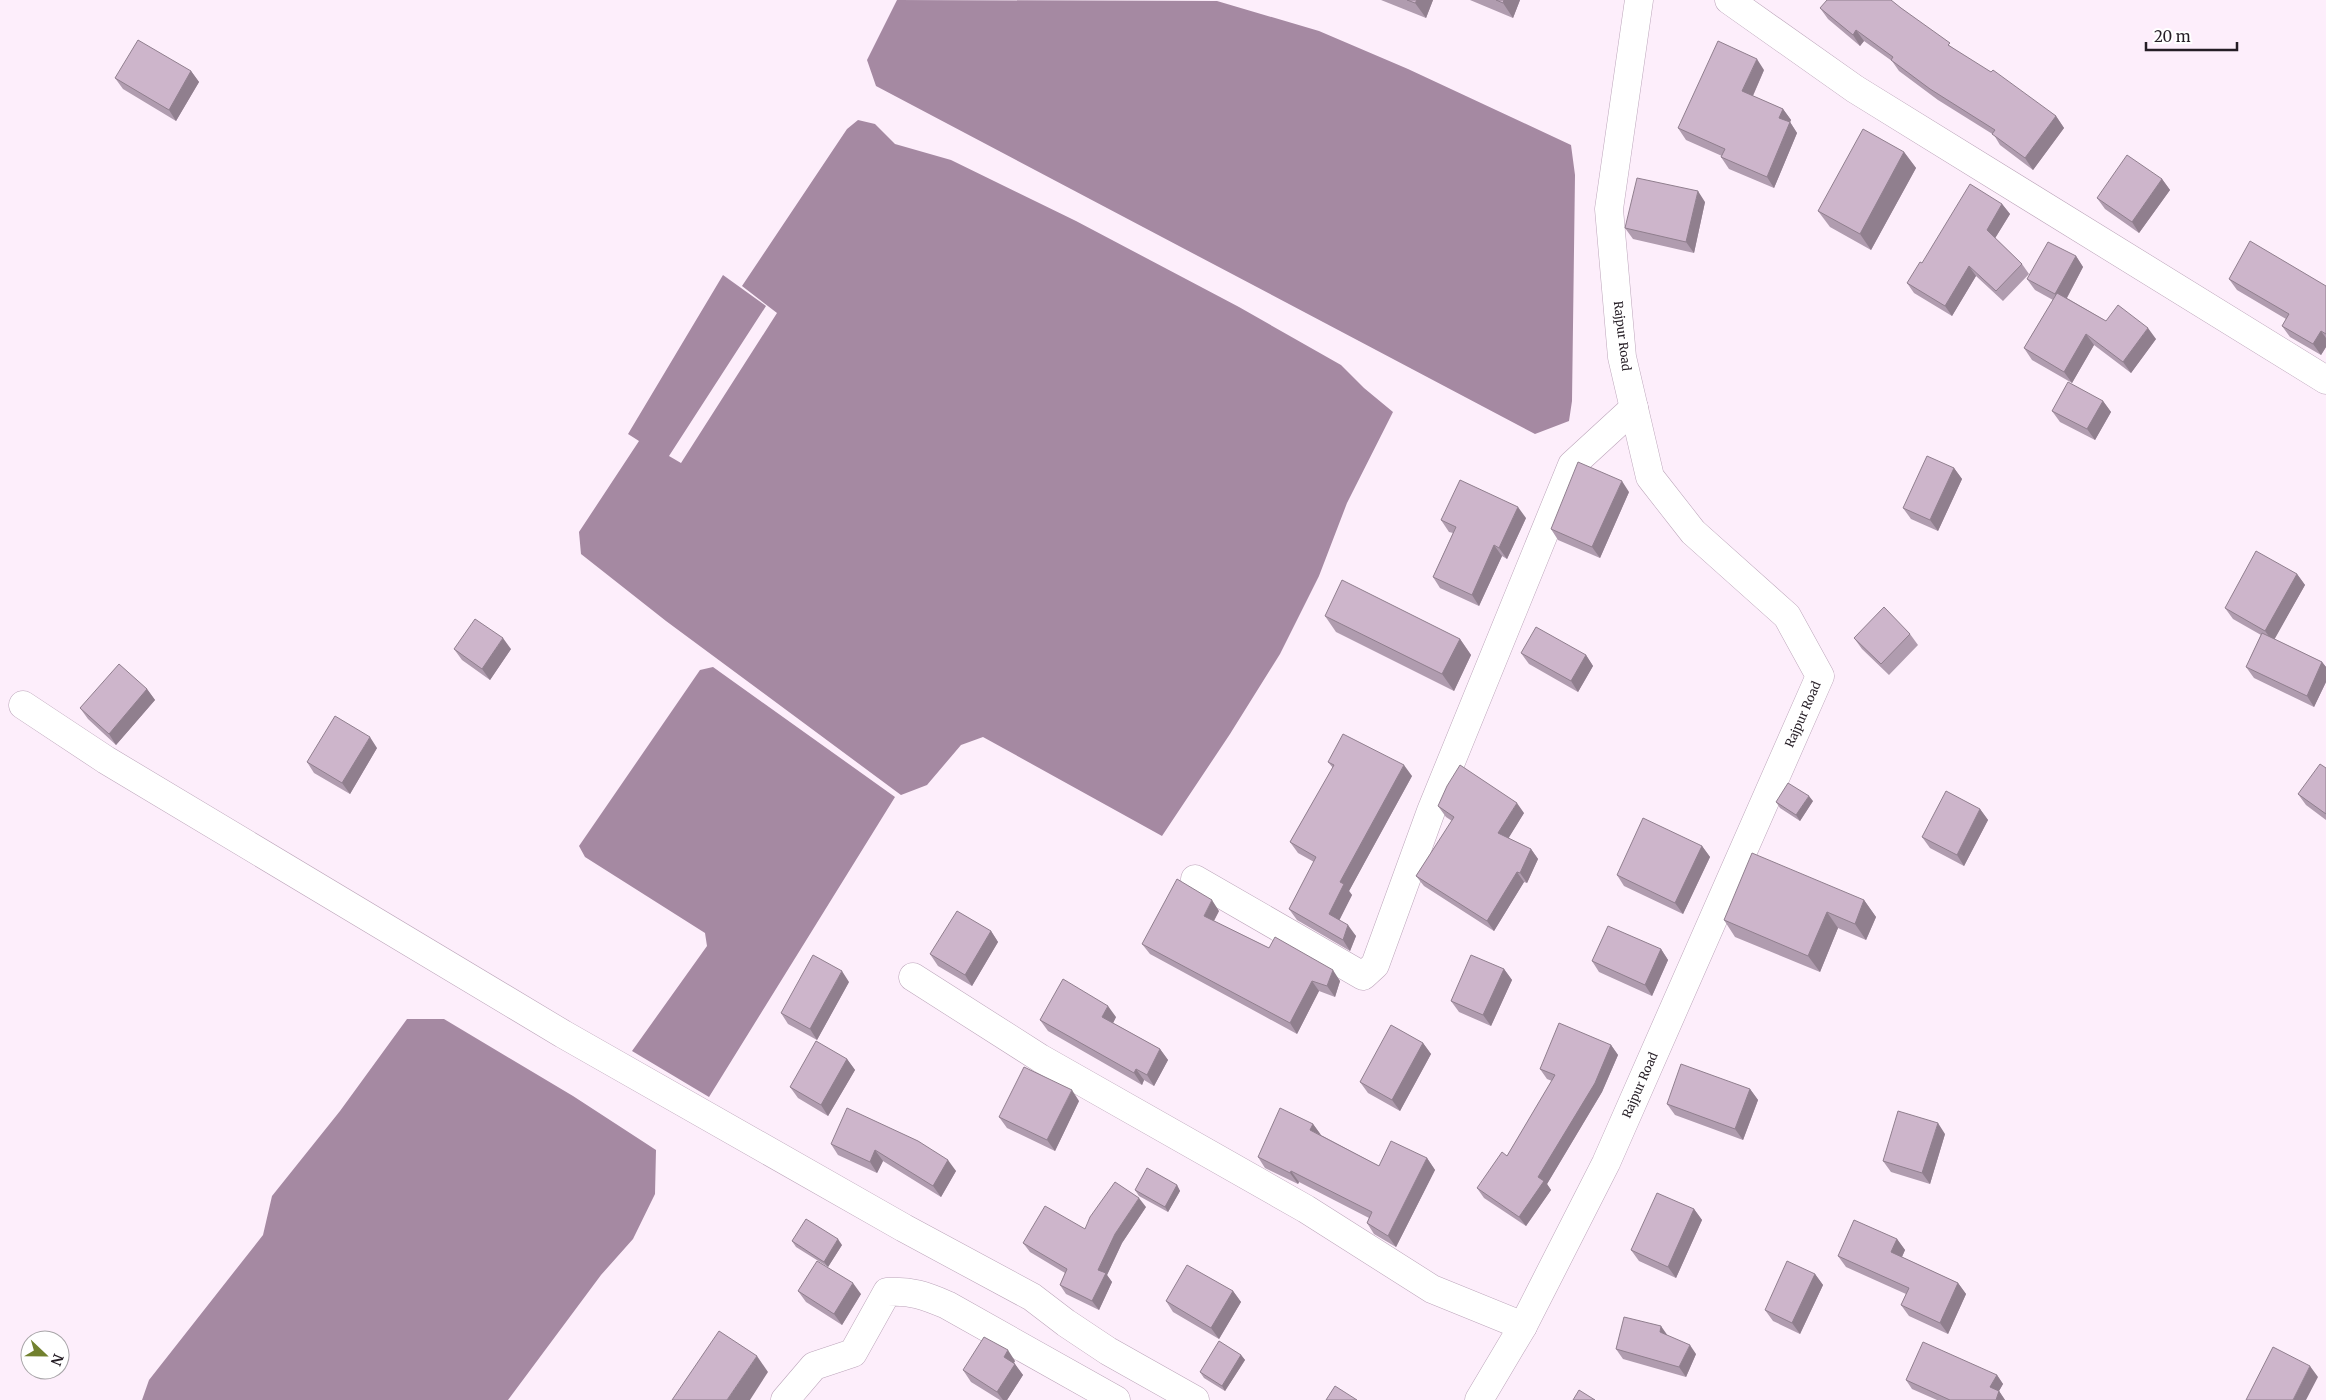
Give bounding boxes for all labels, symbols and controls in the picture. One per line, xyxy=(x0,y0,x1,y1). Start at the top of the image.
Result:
scale bar xyxy=(2146,20,2237,52)
text: 20 m xyxy=(2154,27,2191,46)
street label: Rajpur Road xyxy=(1611,300,1634,372)
street label: Rajpur Road xyxy=(1782,679,1824,749)
street label: Rajpur Road xyxy=(1619,1050,1661,1120)
north arrow xyxy=(20,1330,70,1380)
text: N xyxy=(47,1351,67,1368)

